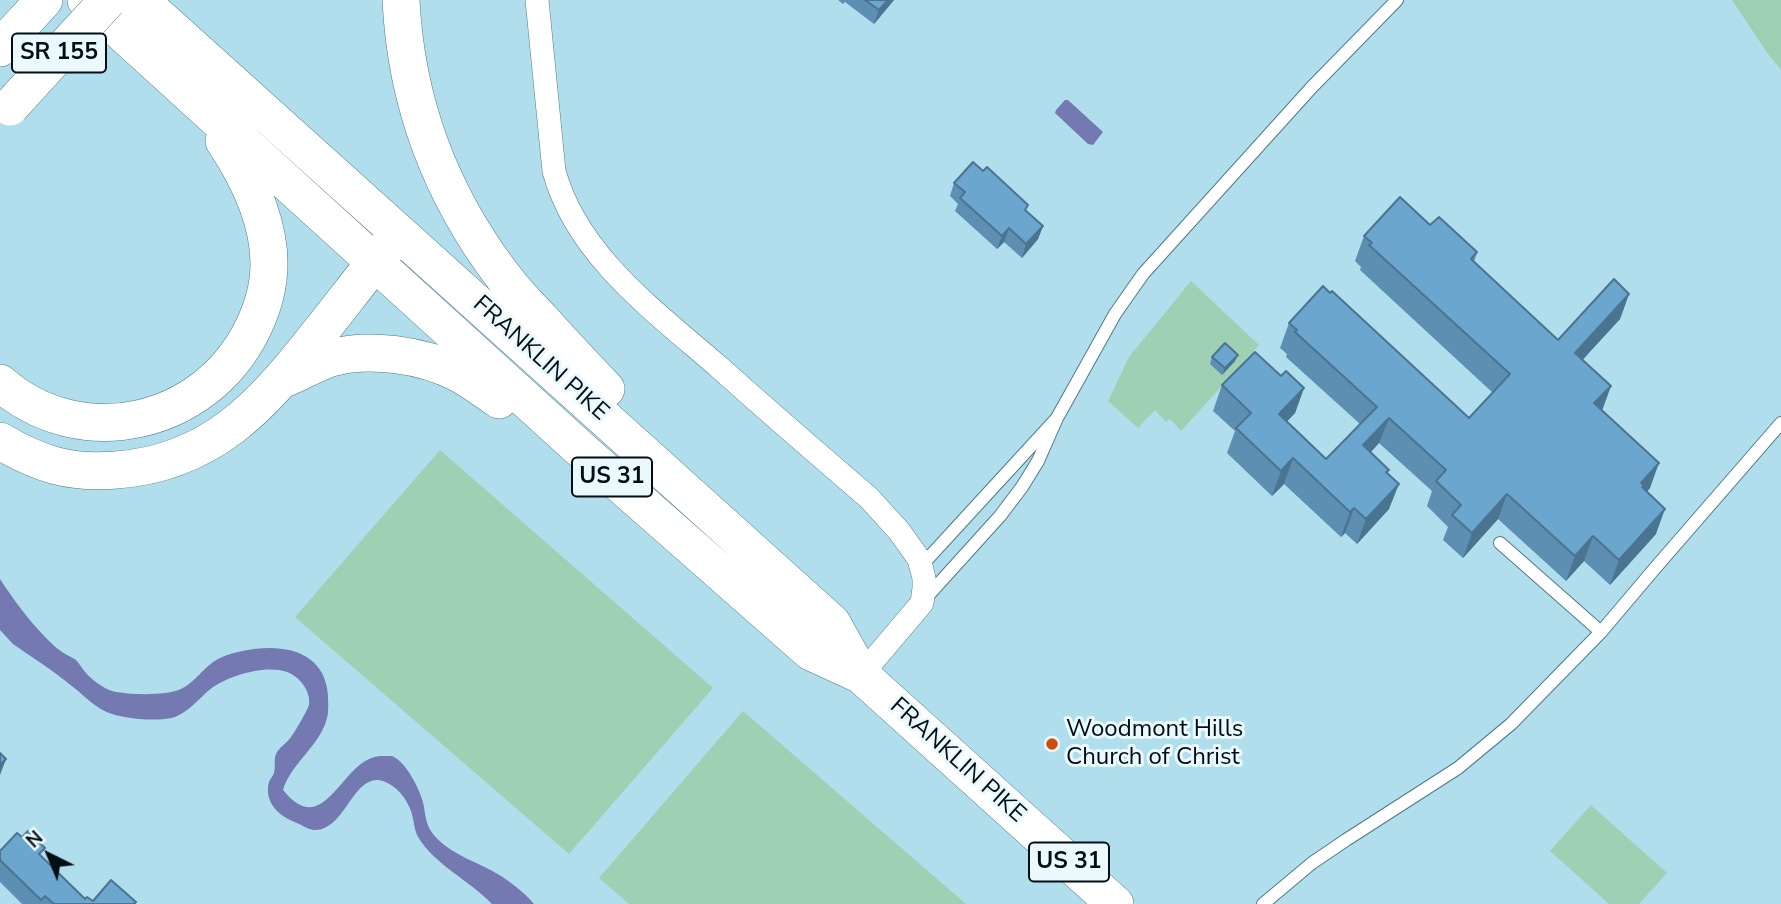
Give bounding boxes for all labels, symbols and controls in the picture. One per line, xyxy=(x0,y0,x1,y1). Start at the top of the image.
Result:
road number: SR 155 xyxy=(12,34,106,72)
street label: FRANKLIN PIKE xyxy=(466,291,614,427)
road number: US 31 xyxy=(572,457,652,496)
street label: FRANKLIN PIKE xyxy=(883,693,1031,829)
place label: Woodmont Hills Church of Christ xyxy=(1066,716,1243,772)
marker: Woodmont Hills Church of Christ xyxy=(1044,736,1060,752)
north arrow xyxy=(14,820,84,890)
text: N xyxy=(21,825,49,854)
road number: US 31 xyxy=(1029,842,1109,882)

